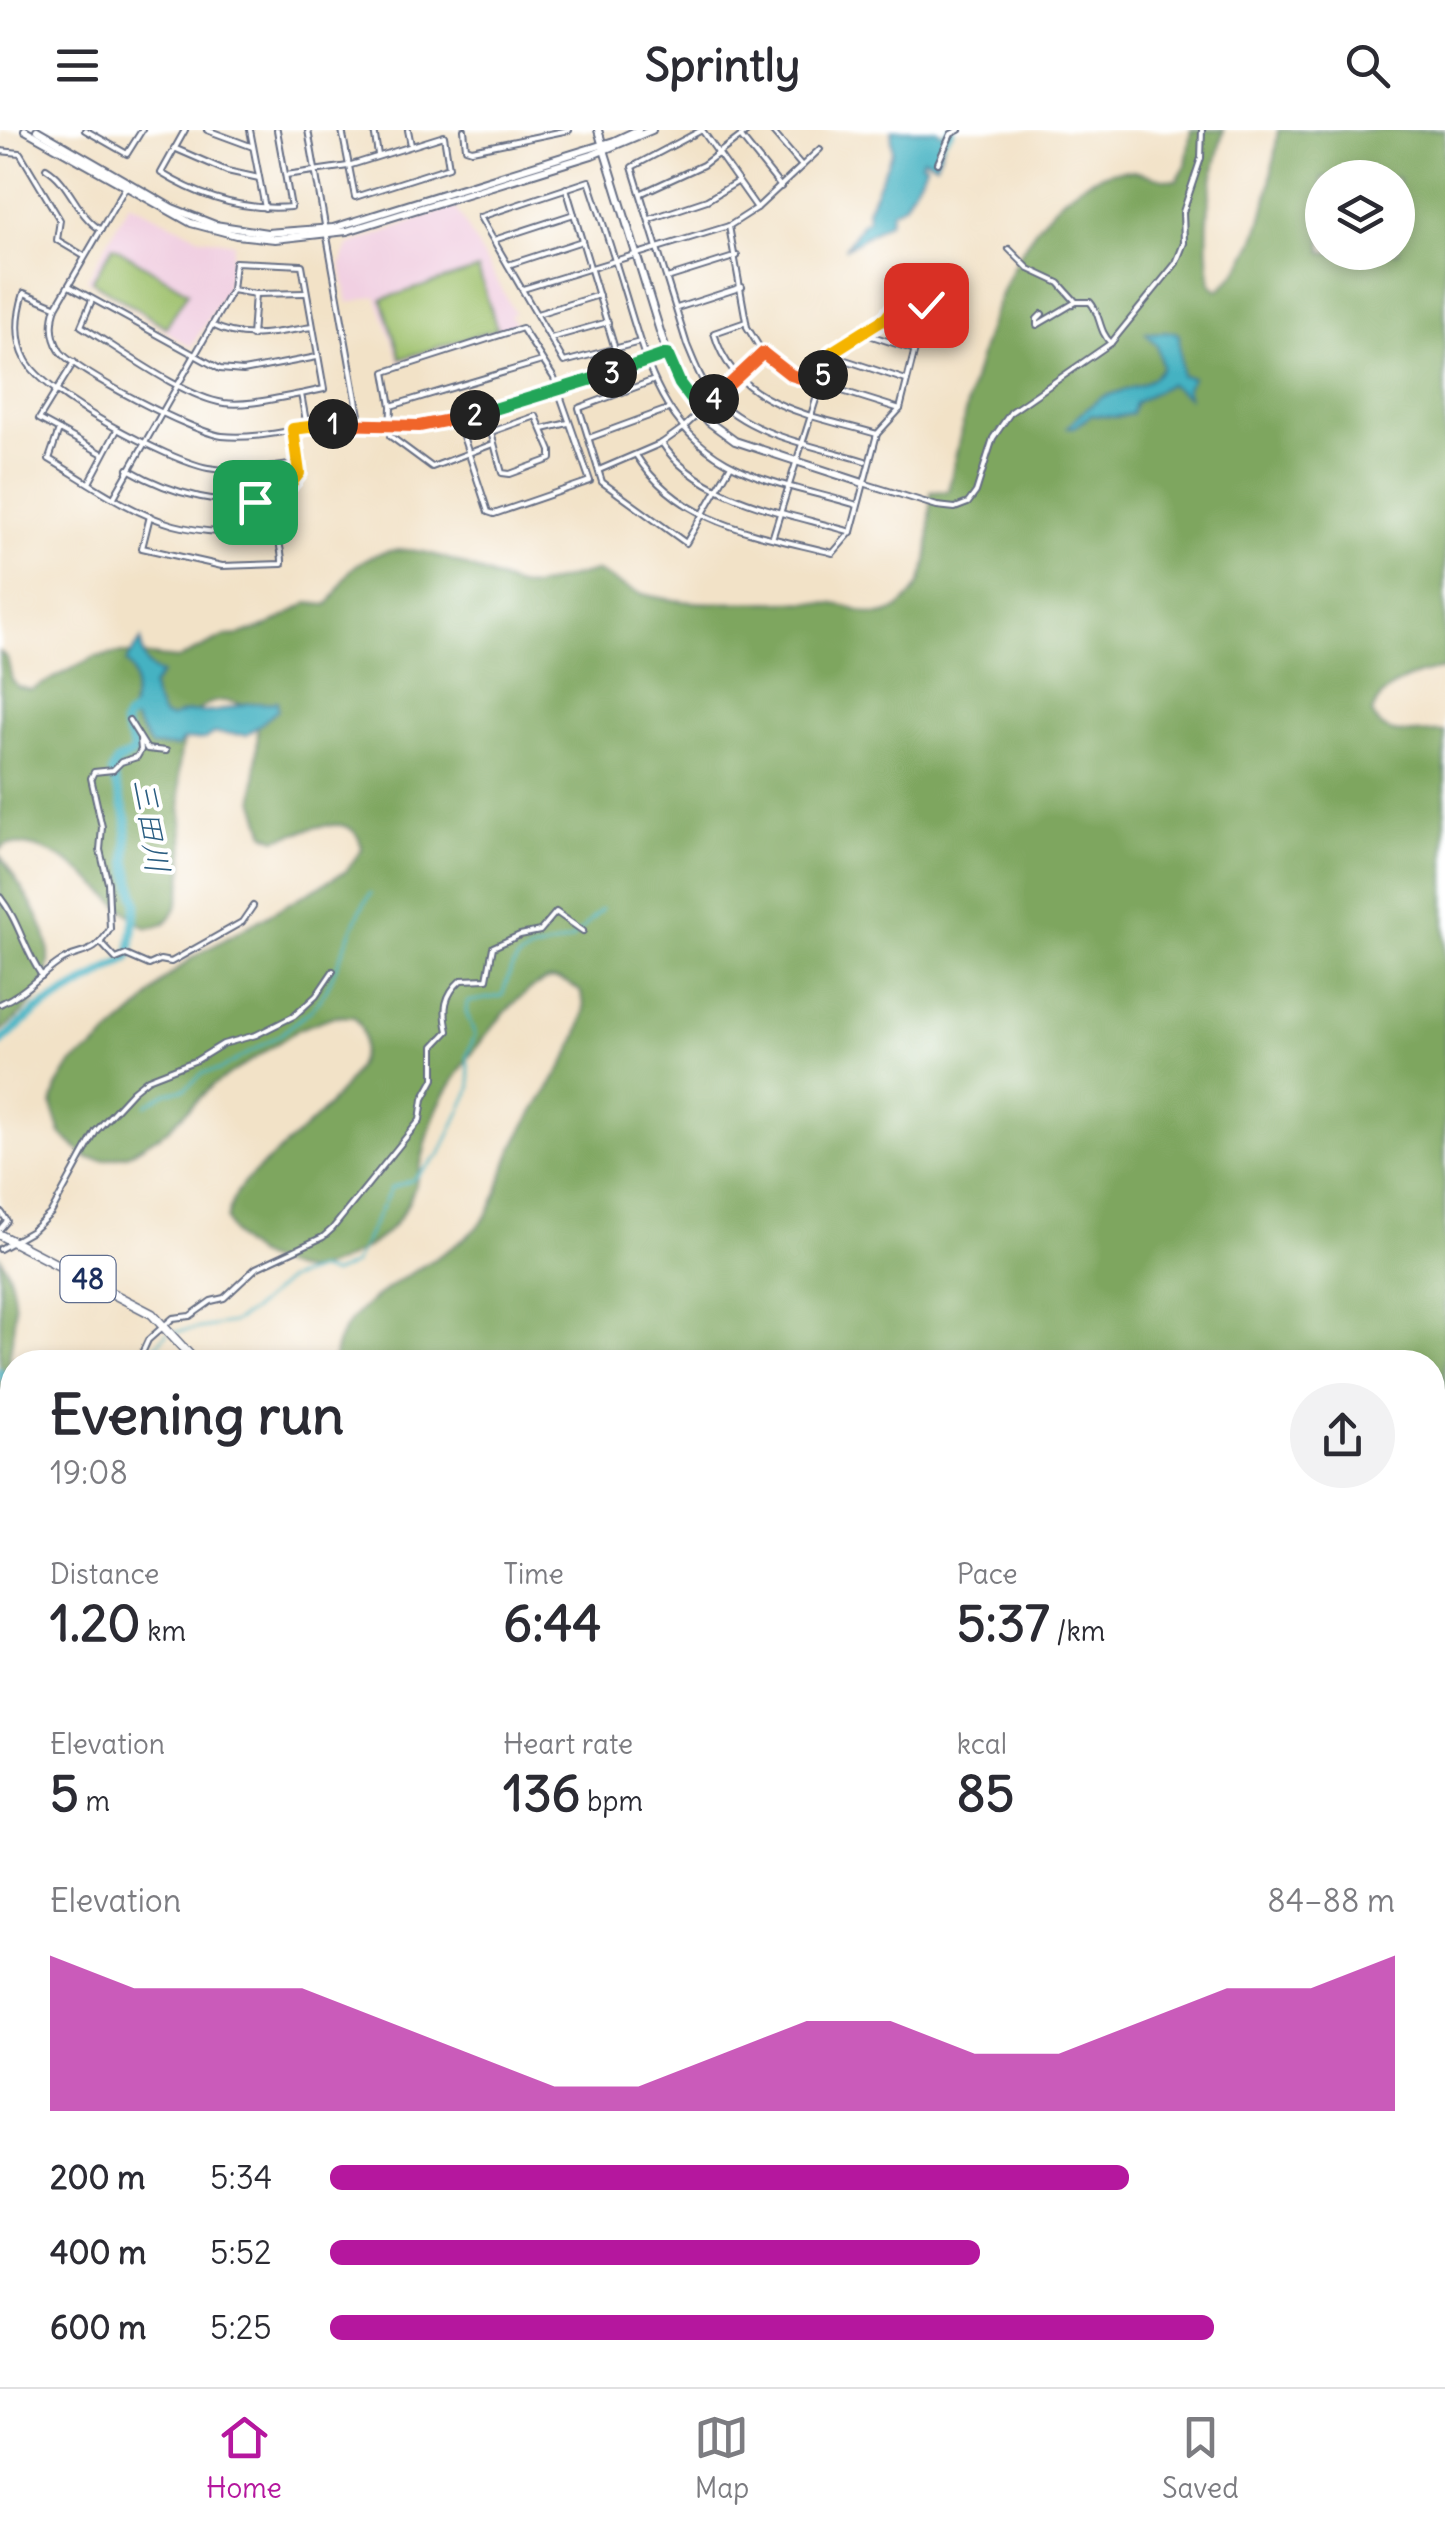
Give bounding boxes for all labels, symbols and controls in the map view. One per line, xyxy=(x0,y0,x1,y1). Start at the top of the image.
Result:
text: Sprintly xyxy=(645,37,800,93)
icon: menu xyxy=(50,38,105,93)
icon: search xyxy=(1340,38,1395,93)
map controls xyxy=(1305,160,1415,270)
button: layers xyxy=(1305,160,1415,270)
pin xyxy=(884,263,969,348)
icon: check xyxy=(899,278,954,333)
pin: 3 xyxy=(587,348,637,398)
pin: 5 xyxy=(798,350,848,400)
text: 3 xyxy=(604,355,620,391)
text: 5 xyxy=(815,357,831,393)
pin: 4 xyxy=(689,374,739,424)
text: 4 xyxy=(706,381,722,417)
pin: 2 xyxy=(450,390,500,440)
text: 2 xyxy=(467,397,483,433)
pin: 1 xyxy=(308,399,358,449)
text: 1 xyxy=(327,406,339,442)
pin xyxy=(213,460,298,545)
icon: arrive xyxy=(228,475,283,530)
water label: 三田川 xyxy=(124,775,179,877)
road number: 48 xyxy=(61,1256,116,1302)
text: Evening run xyxy=(50,1380,344,1449)
button: share xyxy=(1290,1383,1395,1488)
text: 19:08 xyxy=(50,1452,128,1493)
text: Distance xyxy=(50,1556,159,1592)
text: Time xyxy=(503,1556,564,1592)
text: Pace xyxy=(957,1556,1018,1592)
text: 1.20 xyxy=(50,1592,141,1655)
text: 6:44 xyxy=(503,1592,601,1655)
text: 5:37 xyxy=(957,1592,1050,1655)
text: km xyxy=(141,1613,186,1649)
text: /km xyxy=(1050,1613,1105,1649)
text: Elevation xyxy=(50,1726,165,1762)
text: Heart rate xyxy=(503,1726,633,1762)
text: kcal xyxy=(957,1726,1007,1762)
text: 5 xyxy=(50,1762,79,1825)
text: 136 xyxy=(503,1762,580,1825)
text: 85 xyxy=(957,1762,1014,1825)
text: m xyxy=(79,1783,110,1819)
text: bpm xyxy=(580,1783,643,1819)
text: Elevation xyxy=(50,1880,181,1921)
text: 84–88 m xyxy=(1267,1880,1395,1921)
text: 200 m xyxy=(50,2157,145,2198)
text: 5:34 xyxy=(210,2157,272,2198)
text: 400 m xyxy=(50,2232,146,2273)
text: 5:52 xyxy=(210,2232,272,2273)
text: 600 m xyxy=(50,2307,146,2348)
text: 5:25 xyxy=(210,2307,272,2348)
tab: Home xyxy=(206,2410,282,2506)
tab: Map xyxy=(694,2410,749,2506)
tab: Saved xyxy=(1162,2410,1239,2506)

